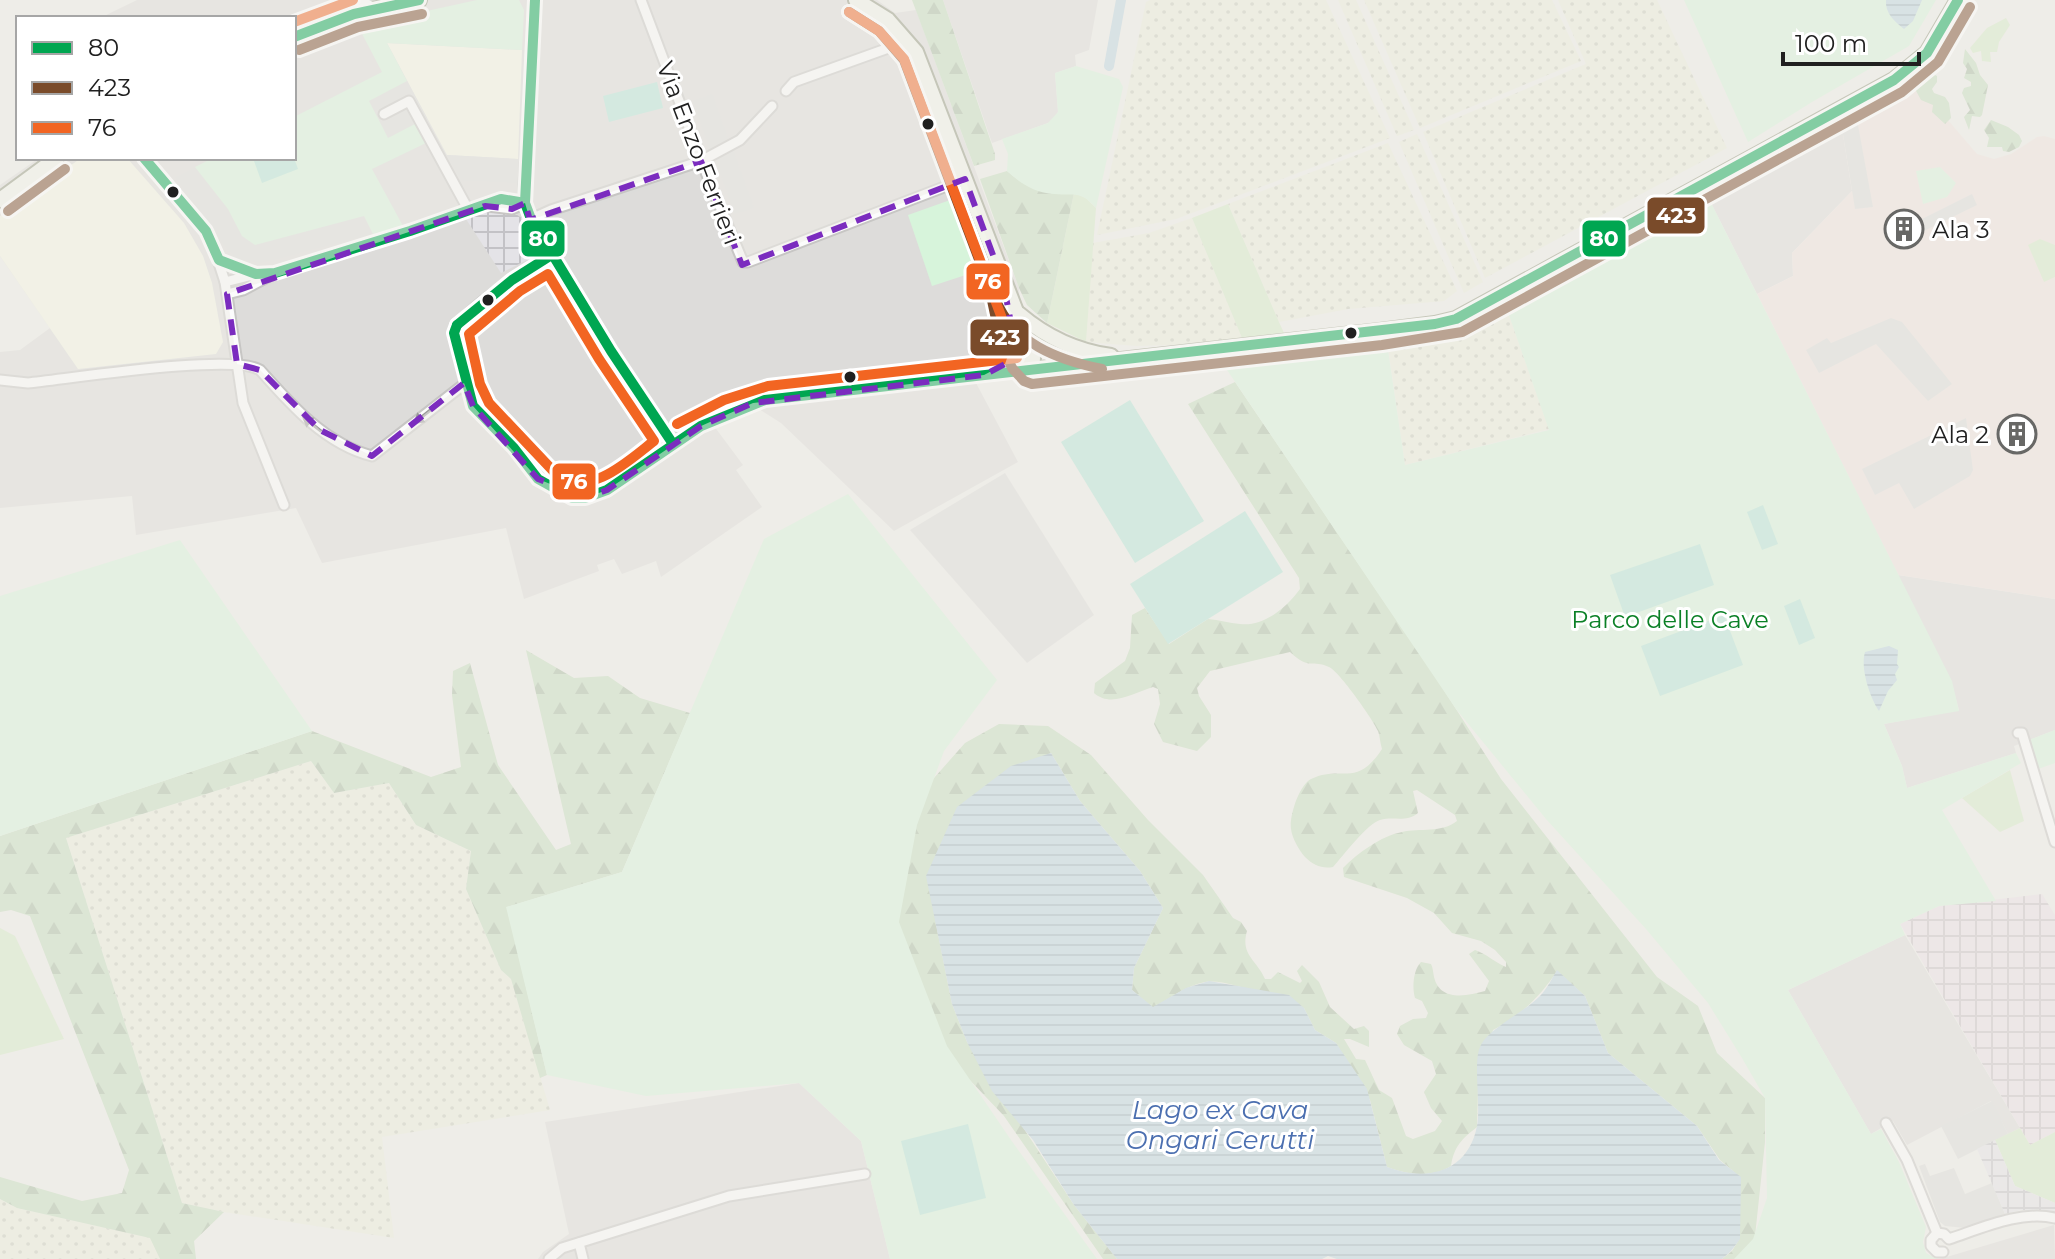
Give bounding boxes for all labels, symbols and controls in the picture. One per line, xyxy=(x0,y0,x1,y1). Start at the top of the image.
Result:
legend xyxy=(16,16,296,160)
scale bar xyxy=(1783,16,1919,66)
text: 100 m xyxy=(1795,29,1867,58)
text: 80 xyxy=(88,33,119,62)
street label: Via Enzo Ferrieri xyxy=(651,57,747,249)
text: 423 xyxy=(88,73,131,102)
text: 76 xyxy=(88,113,116,142)
unlabelled marker xyxy=(920,116,936,132)
unlabelled marker xyxy=(165,184,181,200)
line badge: 423 xyxy=(1646,196,1706,235)
text: 423 xyxy=(1655,202,1697,229)
building icon: Ala 3 xyxy=(1883,208,1925,250)
place label: Ala 3 xyxy=(1932,215,1990,244)
line badge: 80 xyxy=(520,219,566,258)
line badge: 80 xyxy=(1581,219,1627,258)
text: 80 xyxy=(528,225,558,252)
text: 80 xyxy=(1589,225,1619,252)
line badge: 76 xyxy=(965,262,1011,301)
text: 76 xyxy=(974,268,1002,295)
unlabelled marker xyxy=(480,292,496,308)
line badge: 423 xyxy=(969,318,1030,357)
text: 423 xyxy=(979,324,1021,351)
unlabelled marker xyxy=(1343,325,1359,341)
unlabelled marker xyxy=(842,369,858,385)
one-way arrow xyxy=(413,407,433,424)
building icon: Ala 2 xyxy=(1996,413,2038,455)
one-way arrow xyxy=(302,416,322,432)
place label: Ala 2 xyxy=(1931,420,1989,449)
line badge: 76 xyxy=(551,462,597,501)
text: 76 xyxy=(560,468,588,495)
park label: Parco delle Cave xyxy=(1571,605,1769,634)
water label: Lago ex Cava Ongari Cerutti xyxy=(1126,1094,1315,1156)

